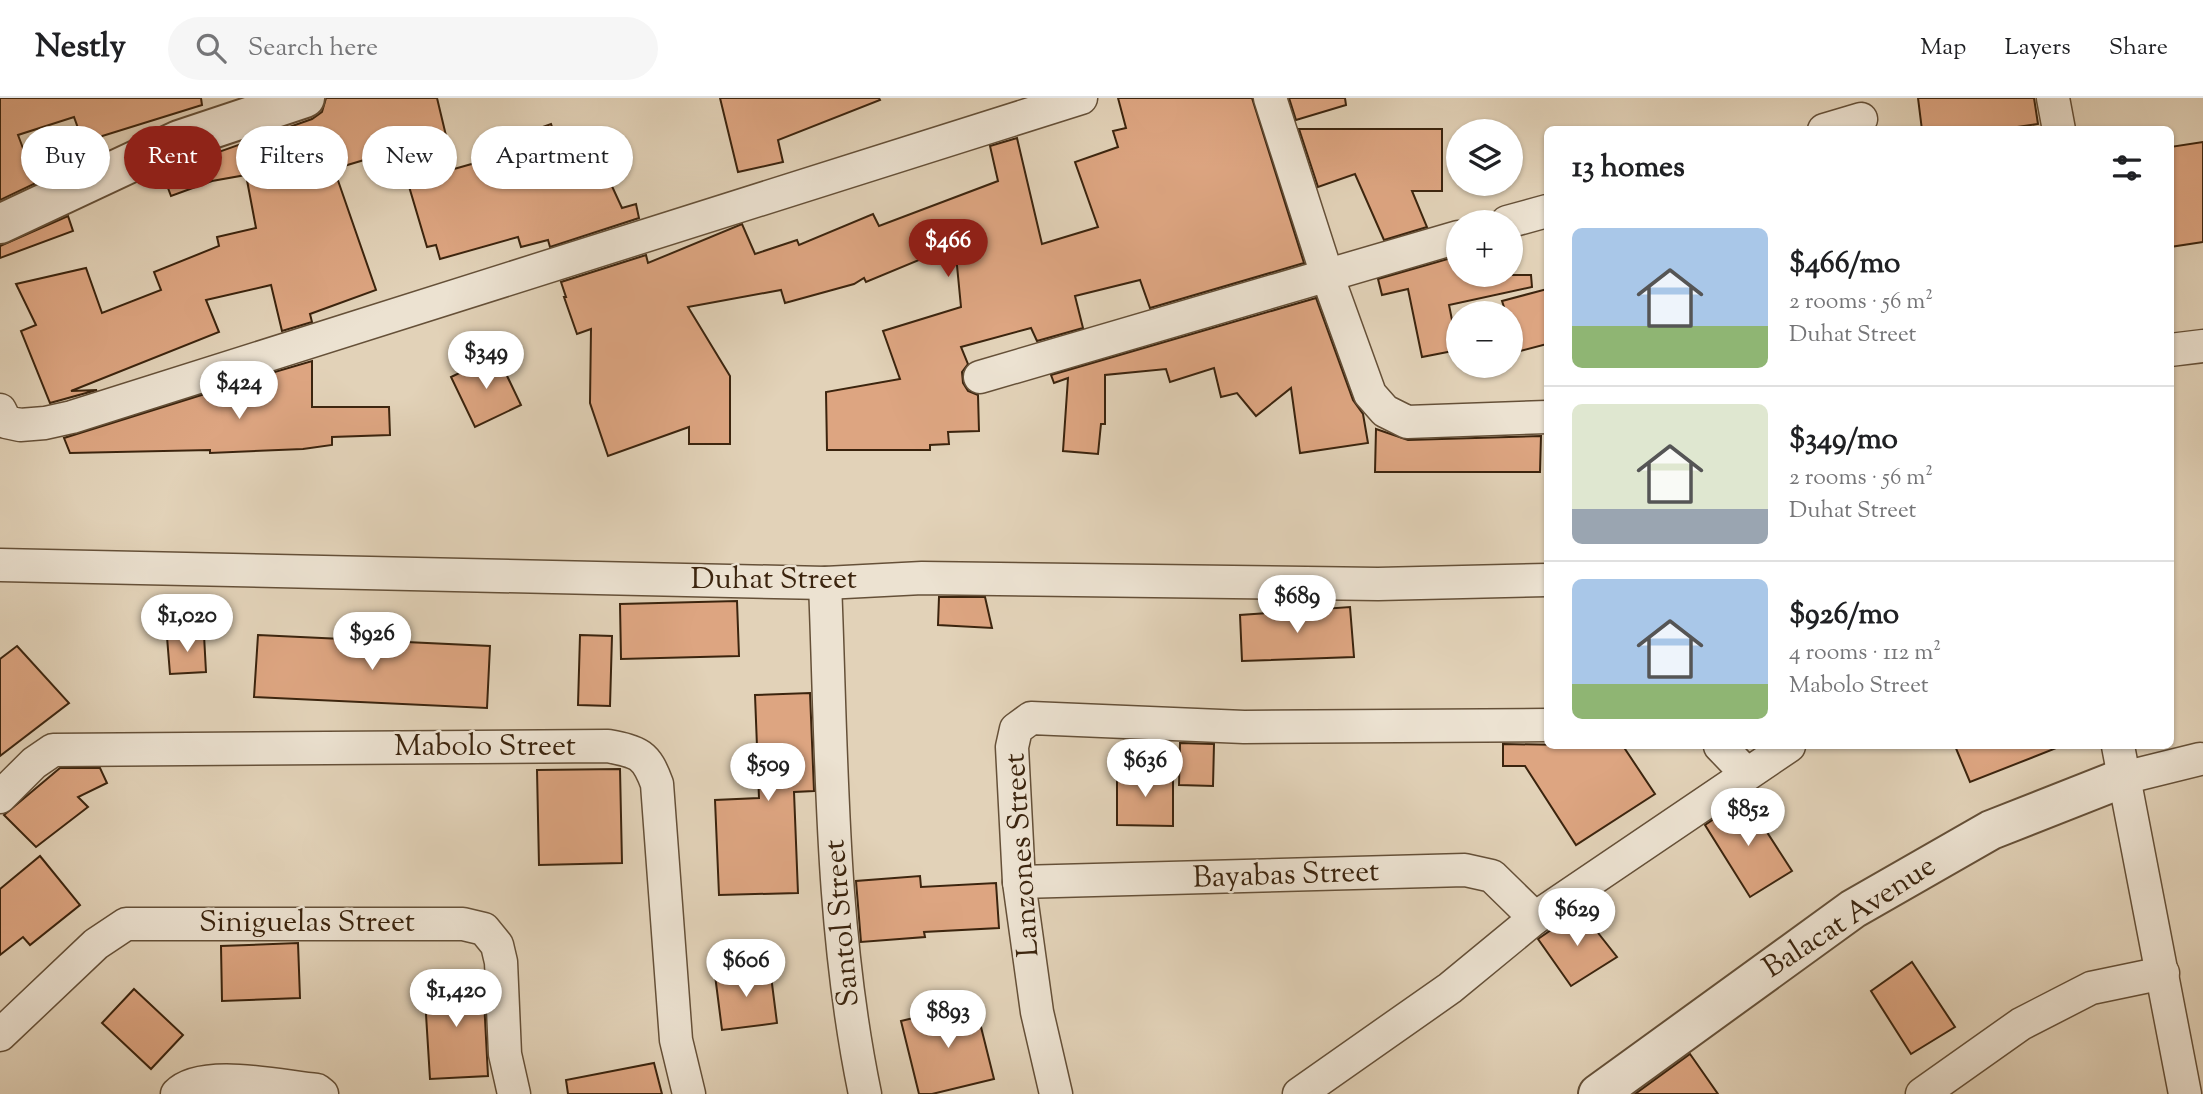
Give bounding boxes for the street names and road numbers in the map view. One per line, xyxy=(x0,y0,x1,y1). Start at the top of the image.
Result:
street label: Duhat Street xyxy=(691,559,857,602)
street label: Mabolo Street xyxy=(394,726,576,769)
street label: Lanzones Street xyxy=(994,752,1052,958)
street label: Santol Street xyxy=(814,838,872,1008)
street label: Balacat Avenue xyxy=(1755,846,1945,990)
street label: Bayabas Street xyxy=(1192,851,1380,901)
street label: Siniguelas Street xyxy=(199,902,415,945)

